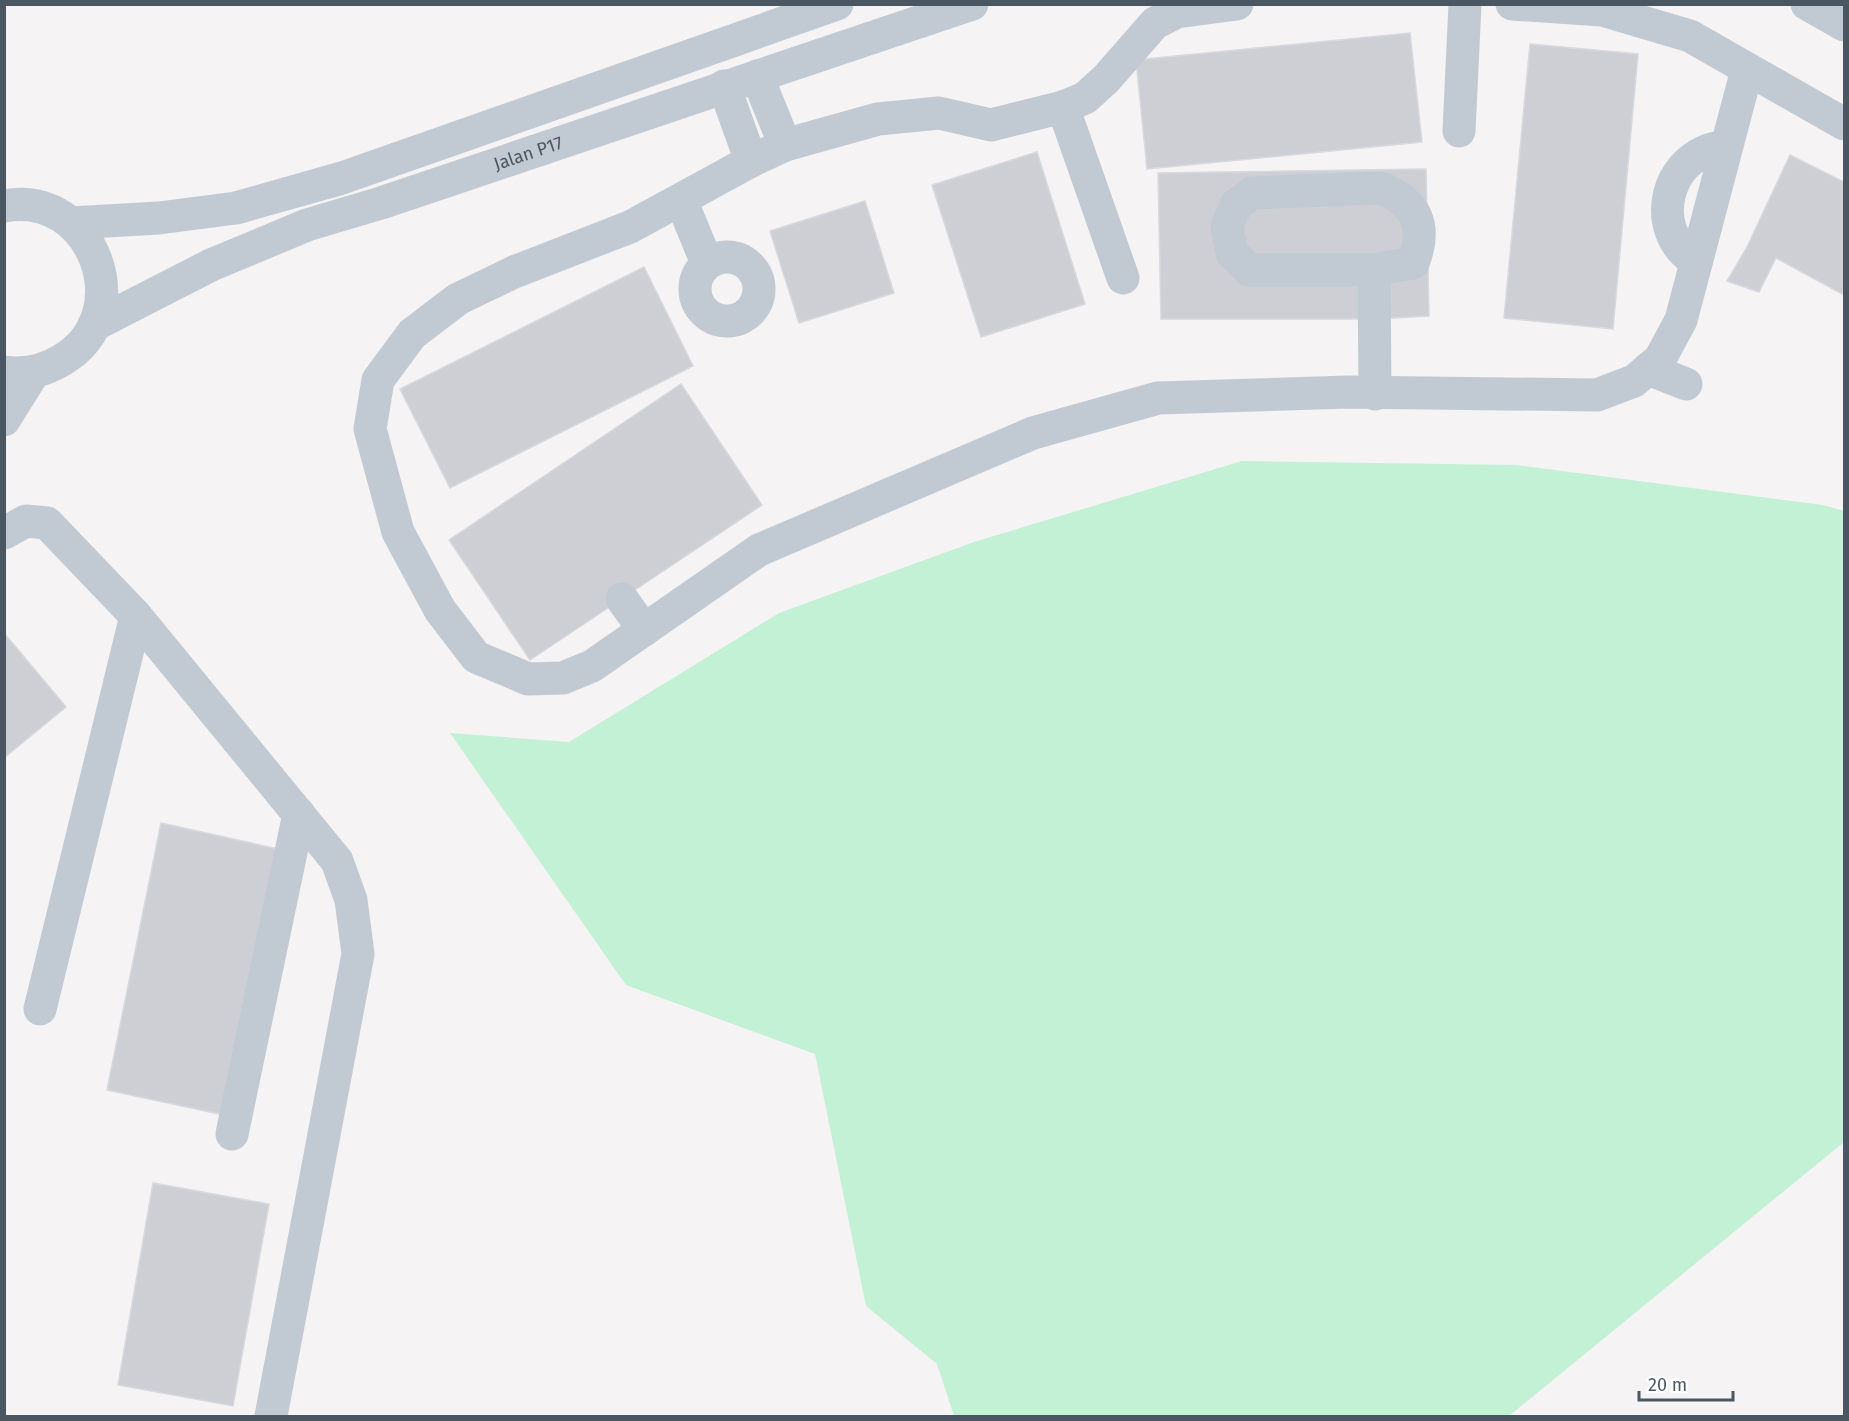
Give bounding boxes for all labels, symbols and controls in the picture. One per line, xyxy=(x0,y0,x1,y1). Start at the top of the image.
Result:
street label: Jalan P17 xyxy=(491,132,566,175)
scale bar xyxy=(1639,1364,1734,1402)
text: 20 m xyxy=(1648,1374,1687,1396)

